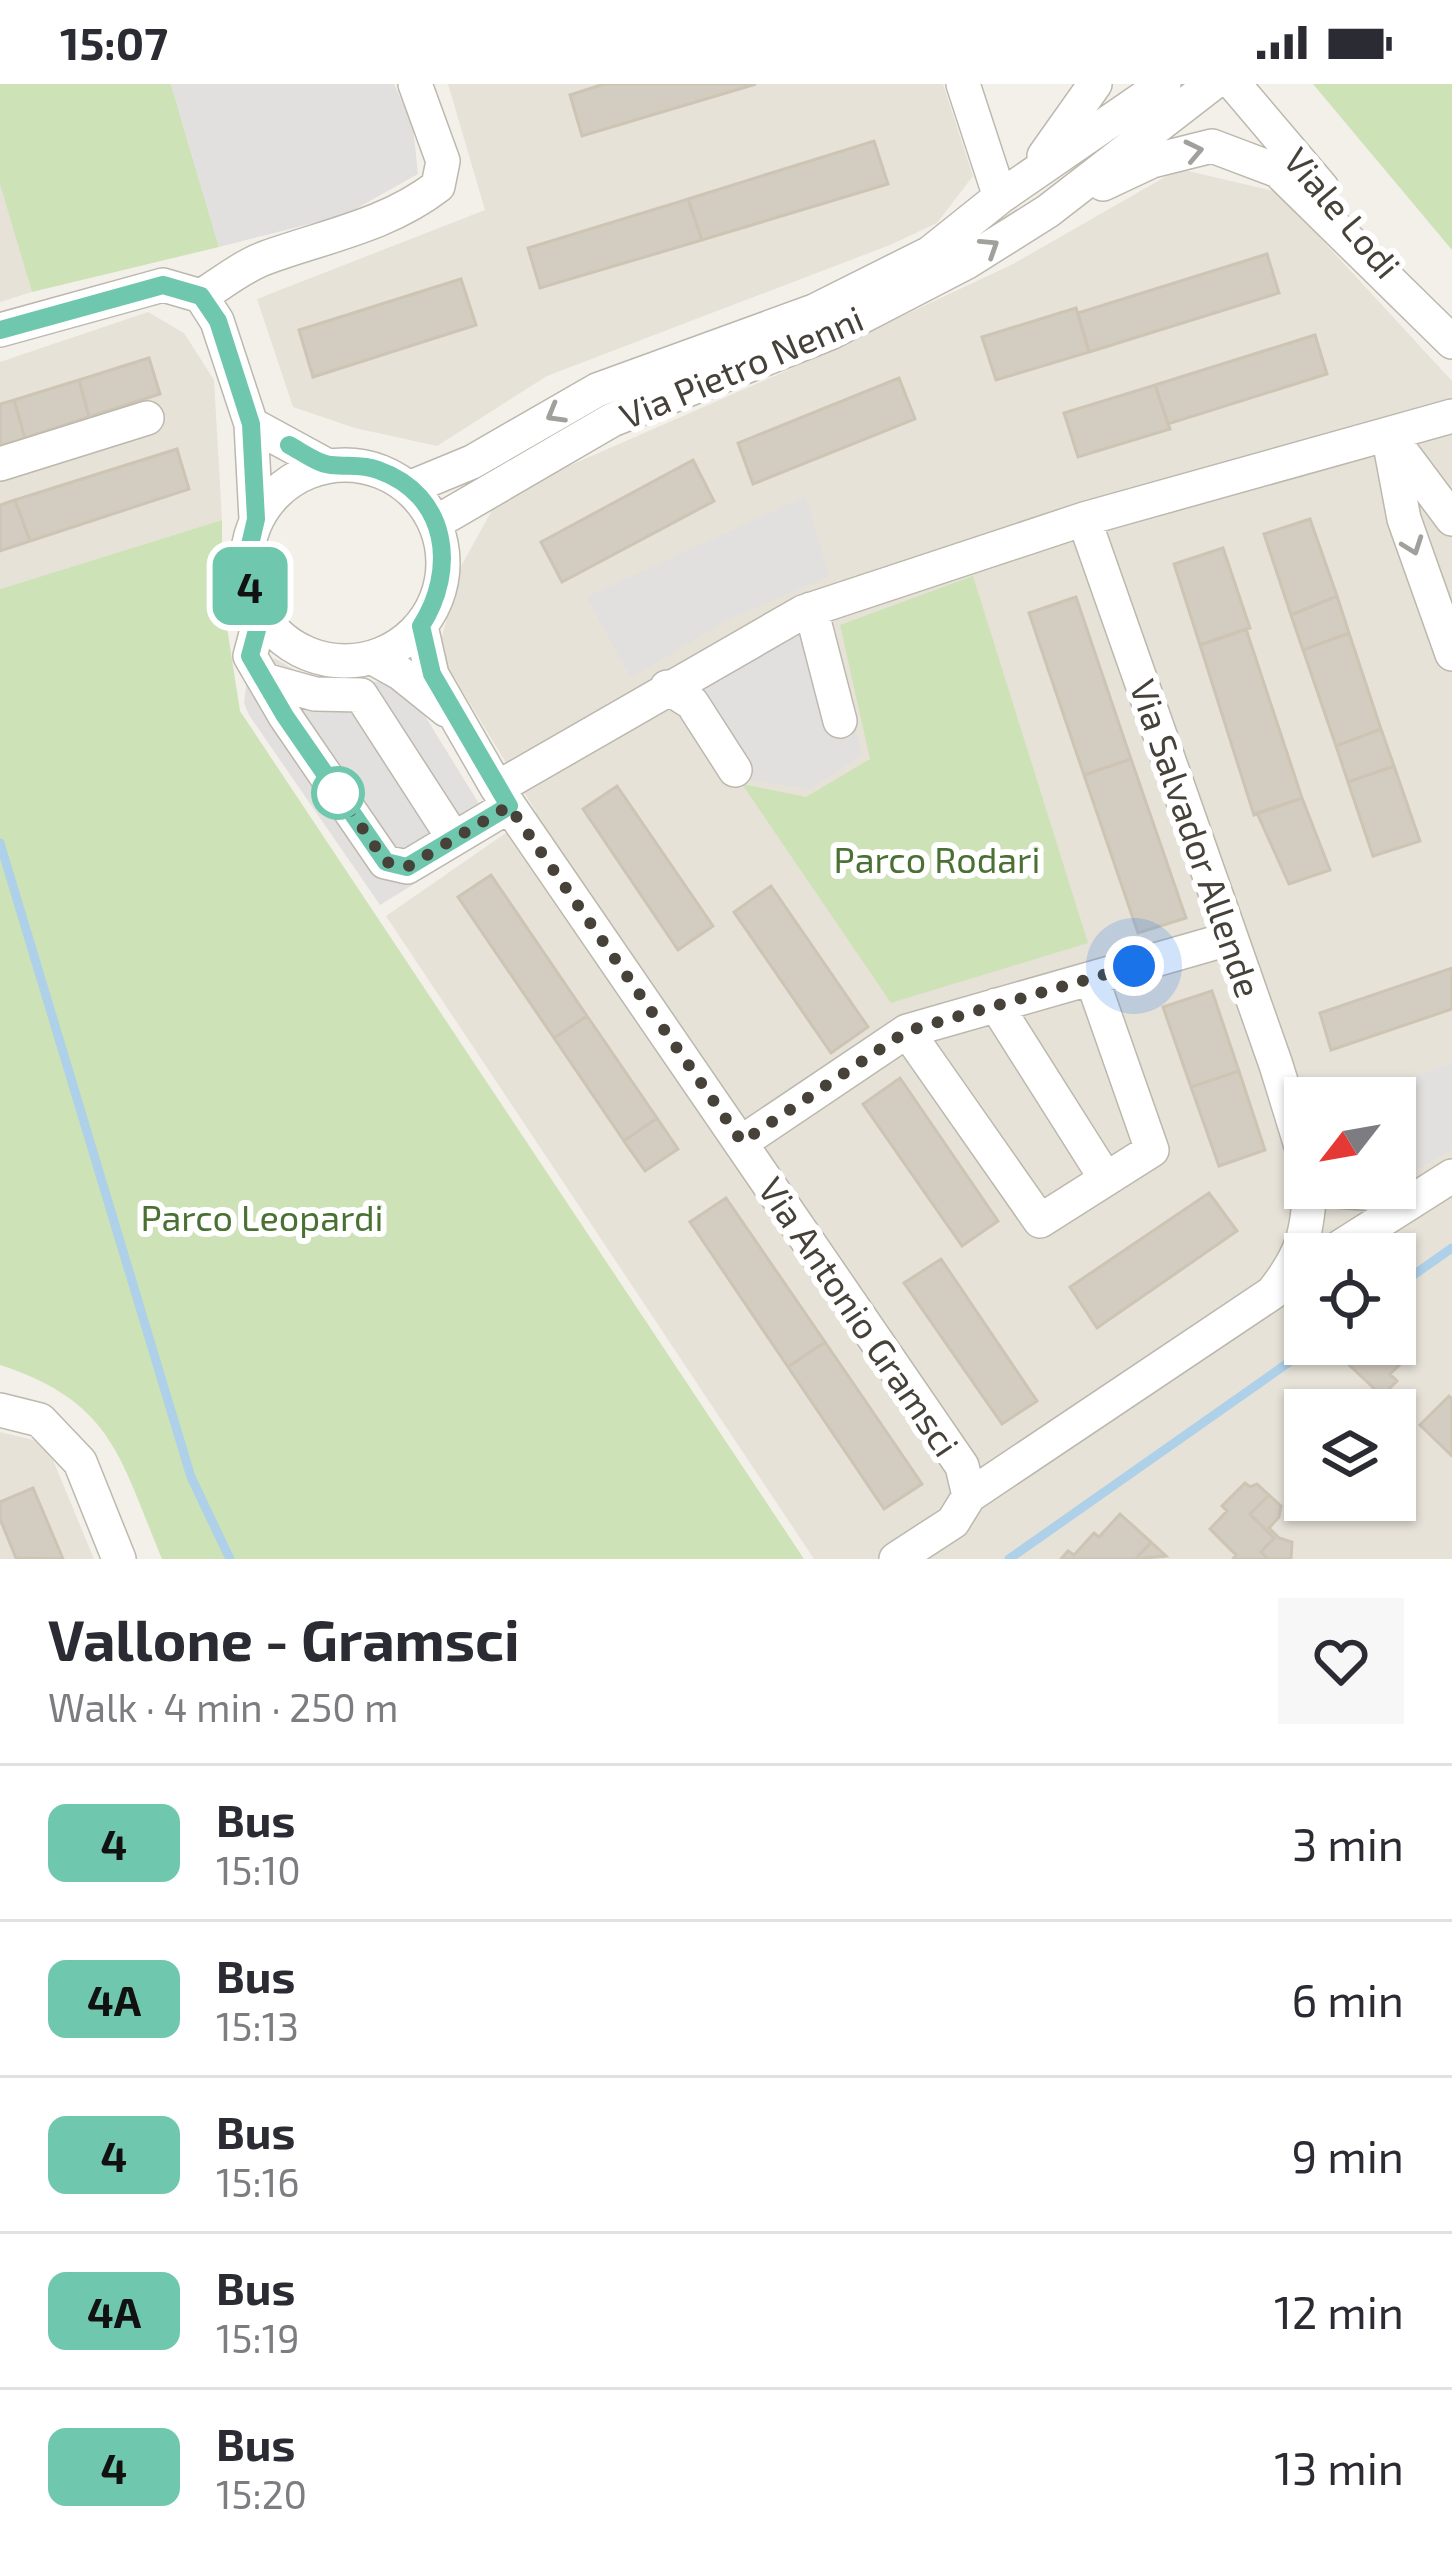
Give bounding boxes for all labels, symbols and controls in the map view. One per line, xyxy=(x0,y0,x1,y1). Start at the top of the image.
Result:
text: 15:07 xyxy=(60,15,168,69)
street label: Viale Lodi xyxy=(1276,138,1410,286)
one-way arrow xyxy=(1183,140,1204,165)
one-way arrow xyxy=(977,239,999,262)
street label: Via Pietro Nenni xyxy=(613,295,869,437)
one-way arrow xyxy=(547,399,568,422)
one-way arrow xyxy=(1399,534,1423,555)
line badge: 4 xyxy=(211,547,289,625)
text: 4 xyxy=(237,561,263,611)
street label: Via Salvador Allende xyxy=(1122,674,1272,1002)
unlabelled marker xyxy=(313,768,363,818)
park label: Parco Rodari xyxy=(834,837,1040,880)
your location xyxy=(1104,936,1164,996)
north arrow xyxy=(1284,1077,1416,1209)
map controls xyxy=(1284,1077,1416,1521)
street label: Via Antonio Gramsci xyxy=(751,1169,969,1463)
park label: Parco Leopardi xyxy=(140,1195,384,1238)
button: locate xyxy=(1284,1233,1416,1365)
button: layers xyxy=(1284,1389,1416,1521)
button: heart xyxy=(1278,1598,1404,1724)
text: Vallone - Gramsci xyxy=(48,1604,520,1672)
text: Walk · 4 min · 250 m xyxy=(48,1683,399,1730)
text: Bus xyxy=(216,1792,295,1846)
text: 3 min xyxy=(1292,1816,1404,1870)
text: 4 xyxy=(101,1818,127,1868)
text: 15:10 xyxy=(216,1846,301,1893)
text: Bus xyxy=(216,1948,295,2002)
text: 6 min xyxy=(1291,1972,1404,2026)
text: 4A xyxy=(87,1974,141,2024)
text: 15:13 xyxy=(216,2002,299,2049)
text: Bus xyxy=(216,2104,295,2158)
text: 9 min xyxy=(1291,2128,1404,2182)
text: 4 xyxy=(101,2130,127,2180)
text: 15:16 xyxy=(216,2158,299,2205)
text: Bus xyxy=(216,2260,295,2314)
text: 12 min xyxy=(1274,2284,1404,2338)
text: 4A xyxy=(87,2286,141,2336)
text: 15:19 xyxy=(216,2314,299,2361)
text: Bus xyxy=(216,2416,295,2470)
text: 13 min xyxy=(1274,2440,1404,2494)
text: 4 xyxy=(101,2442,127,2492)
text: 15:20 xyxy=(216,2470,307,2517)

